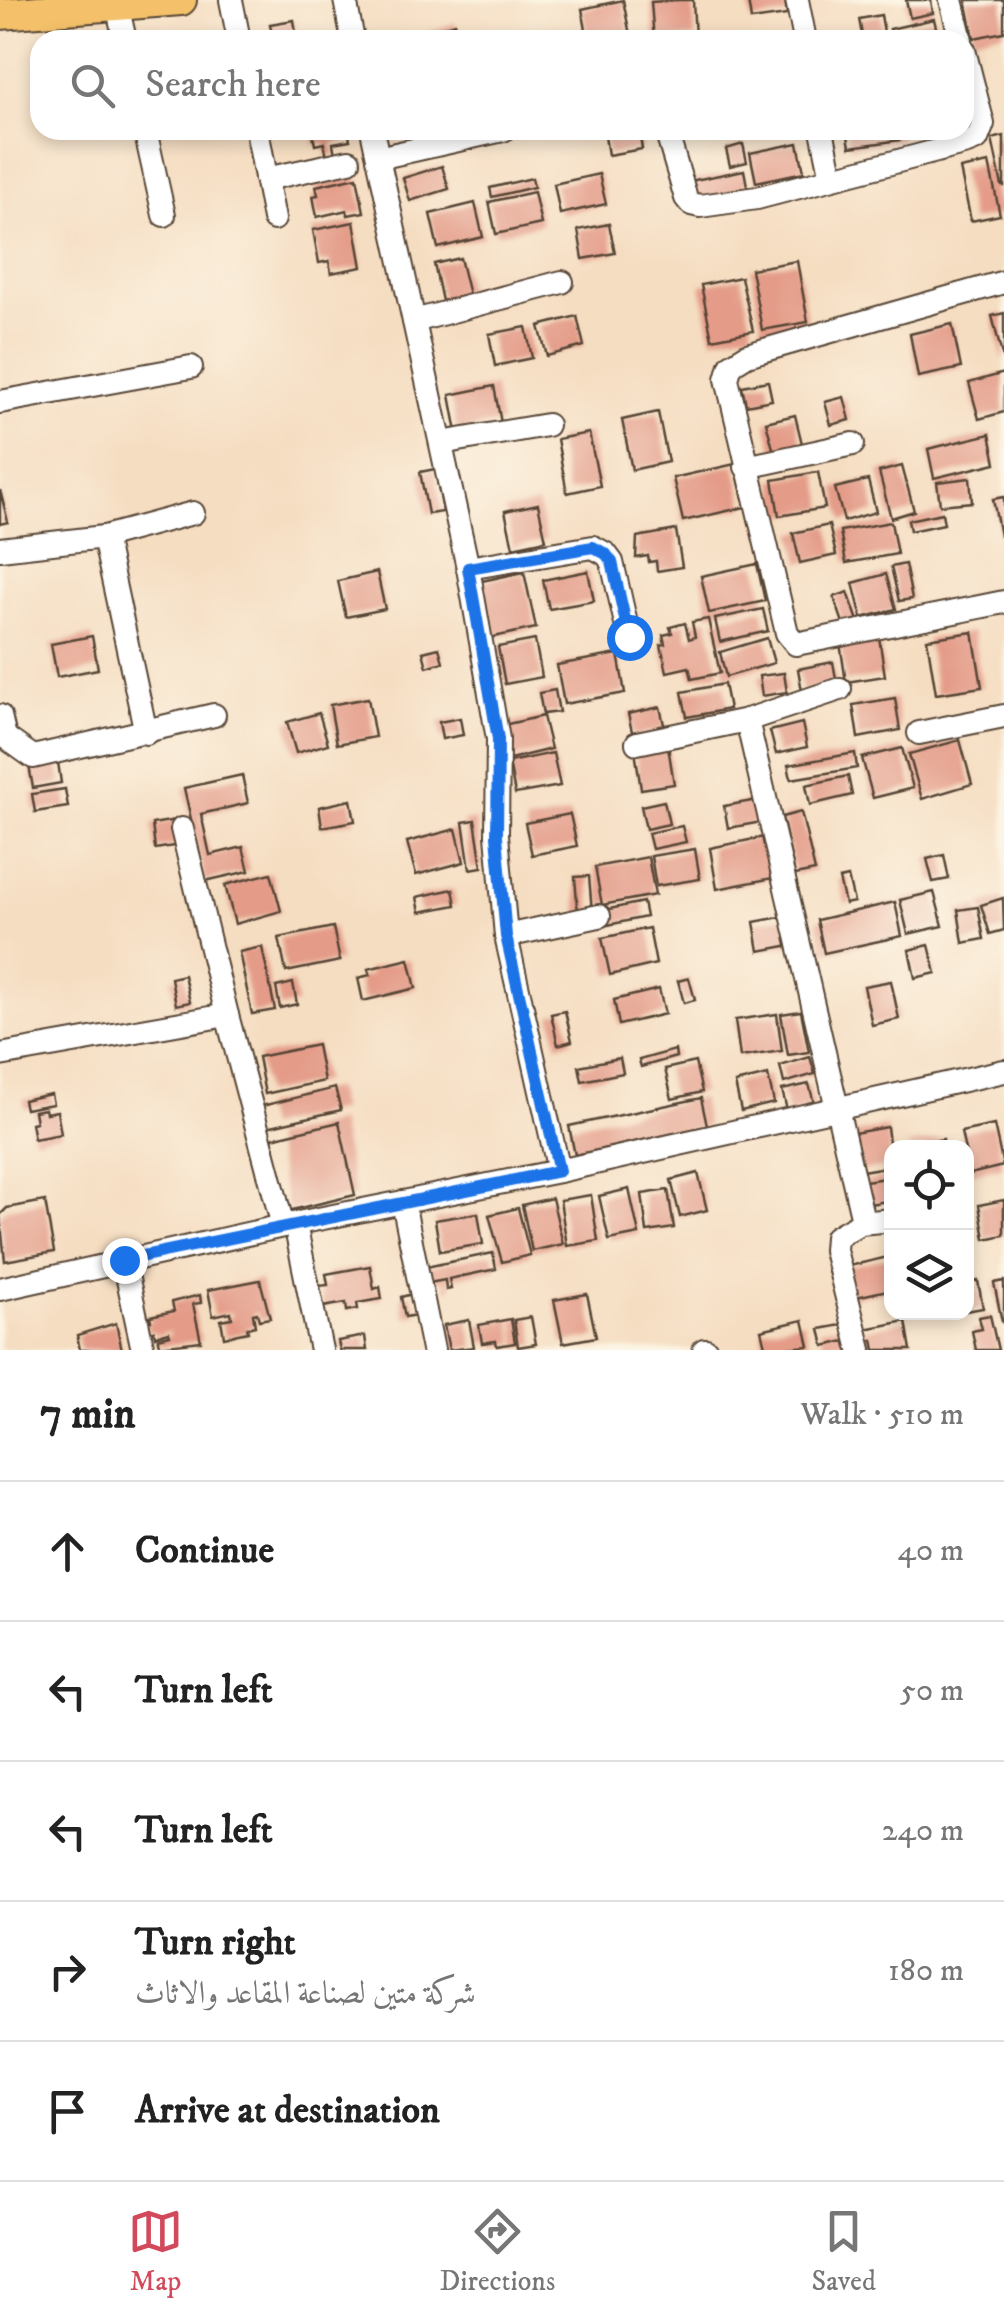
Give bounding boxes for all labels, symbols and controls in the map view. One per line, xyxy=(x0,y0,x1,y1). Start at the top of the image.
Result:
search box xyxy=(30,30,974,140)
icon: search xyxy=(65,58,120,113)
text: Search here xyxy=(145,61,321,109)
route start xyxy=(607,615,653,661)
map controls xyxy=(884,1140,974,1320)
button: locate xyxy=(884,1140,974,1230)
button: layers xyxy=(884,1230,974,1320)
route end xyxy=(102,1238,148,1284)
text: 7 min xyxy=(40,1389,135,1441)
text: Walk · 510 m xyxy=(800,1395,964,1435)
icon: ahead xyxy=(40,1524,95,1579)
text: Continue xyxy=(135,1527,274,1575)
text: 40 m xyxy=(897,1531,964,1571)
icon: left xyxy=(40,1664,95,1719)
text: Turn left xyxy=(135,1667,273,1715)
text: 50 m xyxy=(900,1671,964,1711)
icon: left xyxy=(40,1804,95,1859)
text: Turn left xyxy=(135,1807,273,1855)
text: 240 m xyxy=(882,1811,964,1851)
text: Turn right xyxy=(135,1919,296,1967)
icon: right xyxy=(40,1944,95,1999)
text: 180 m xyxy=(888,1951,964,1991)
text: شركة متين لصناعة المقاعد والاثاث xyxy=(135,1974,476,2014)
icon: arrive xyxy=(40,2084,95,2139)
text: Arrive at destination xyxy=(135,2087,440,2135)
tab: Map xyxy=(128,2204,183,2299)
tab: Directions xyxy=(439,2204,555,2299)
tab: Saved xyxy=(812,2204,876,2299)

